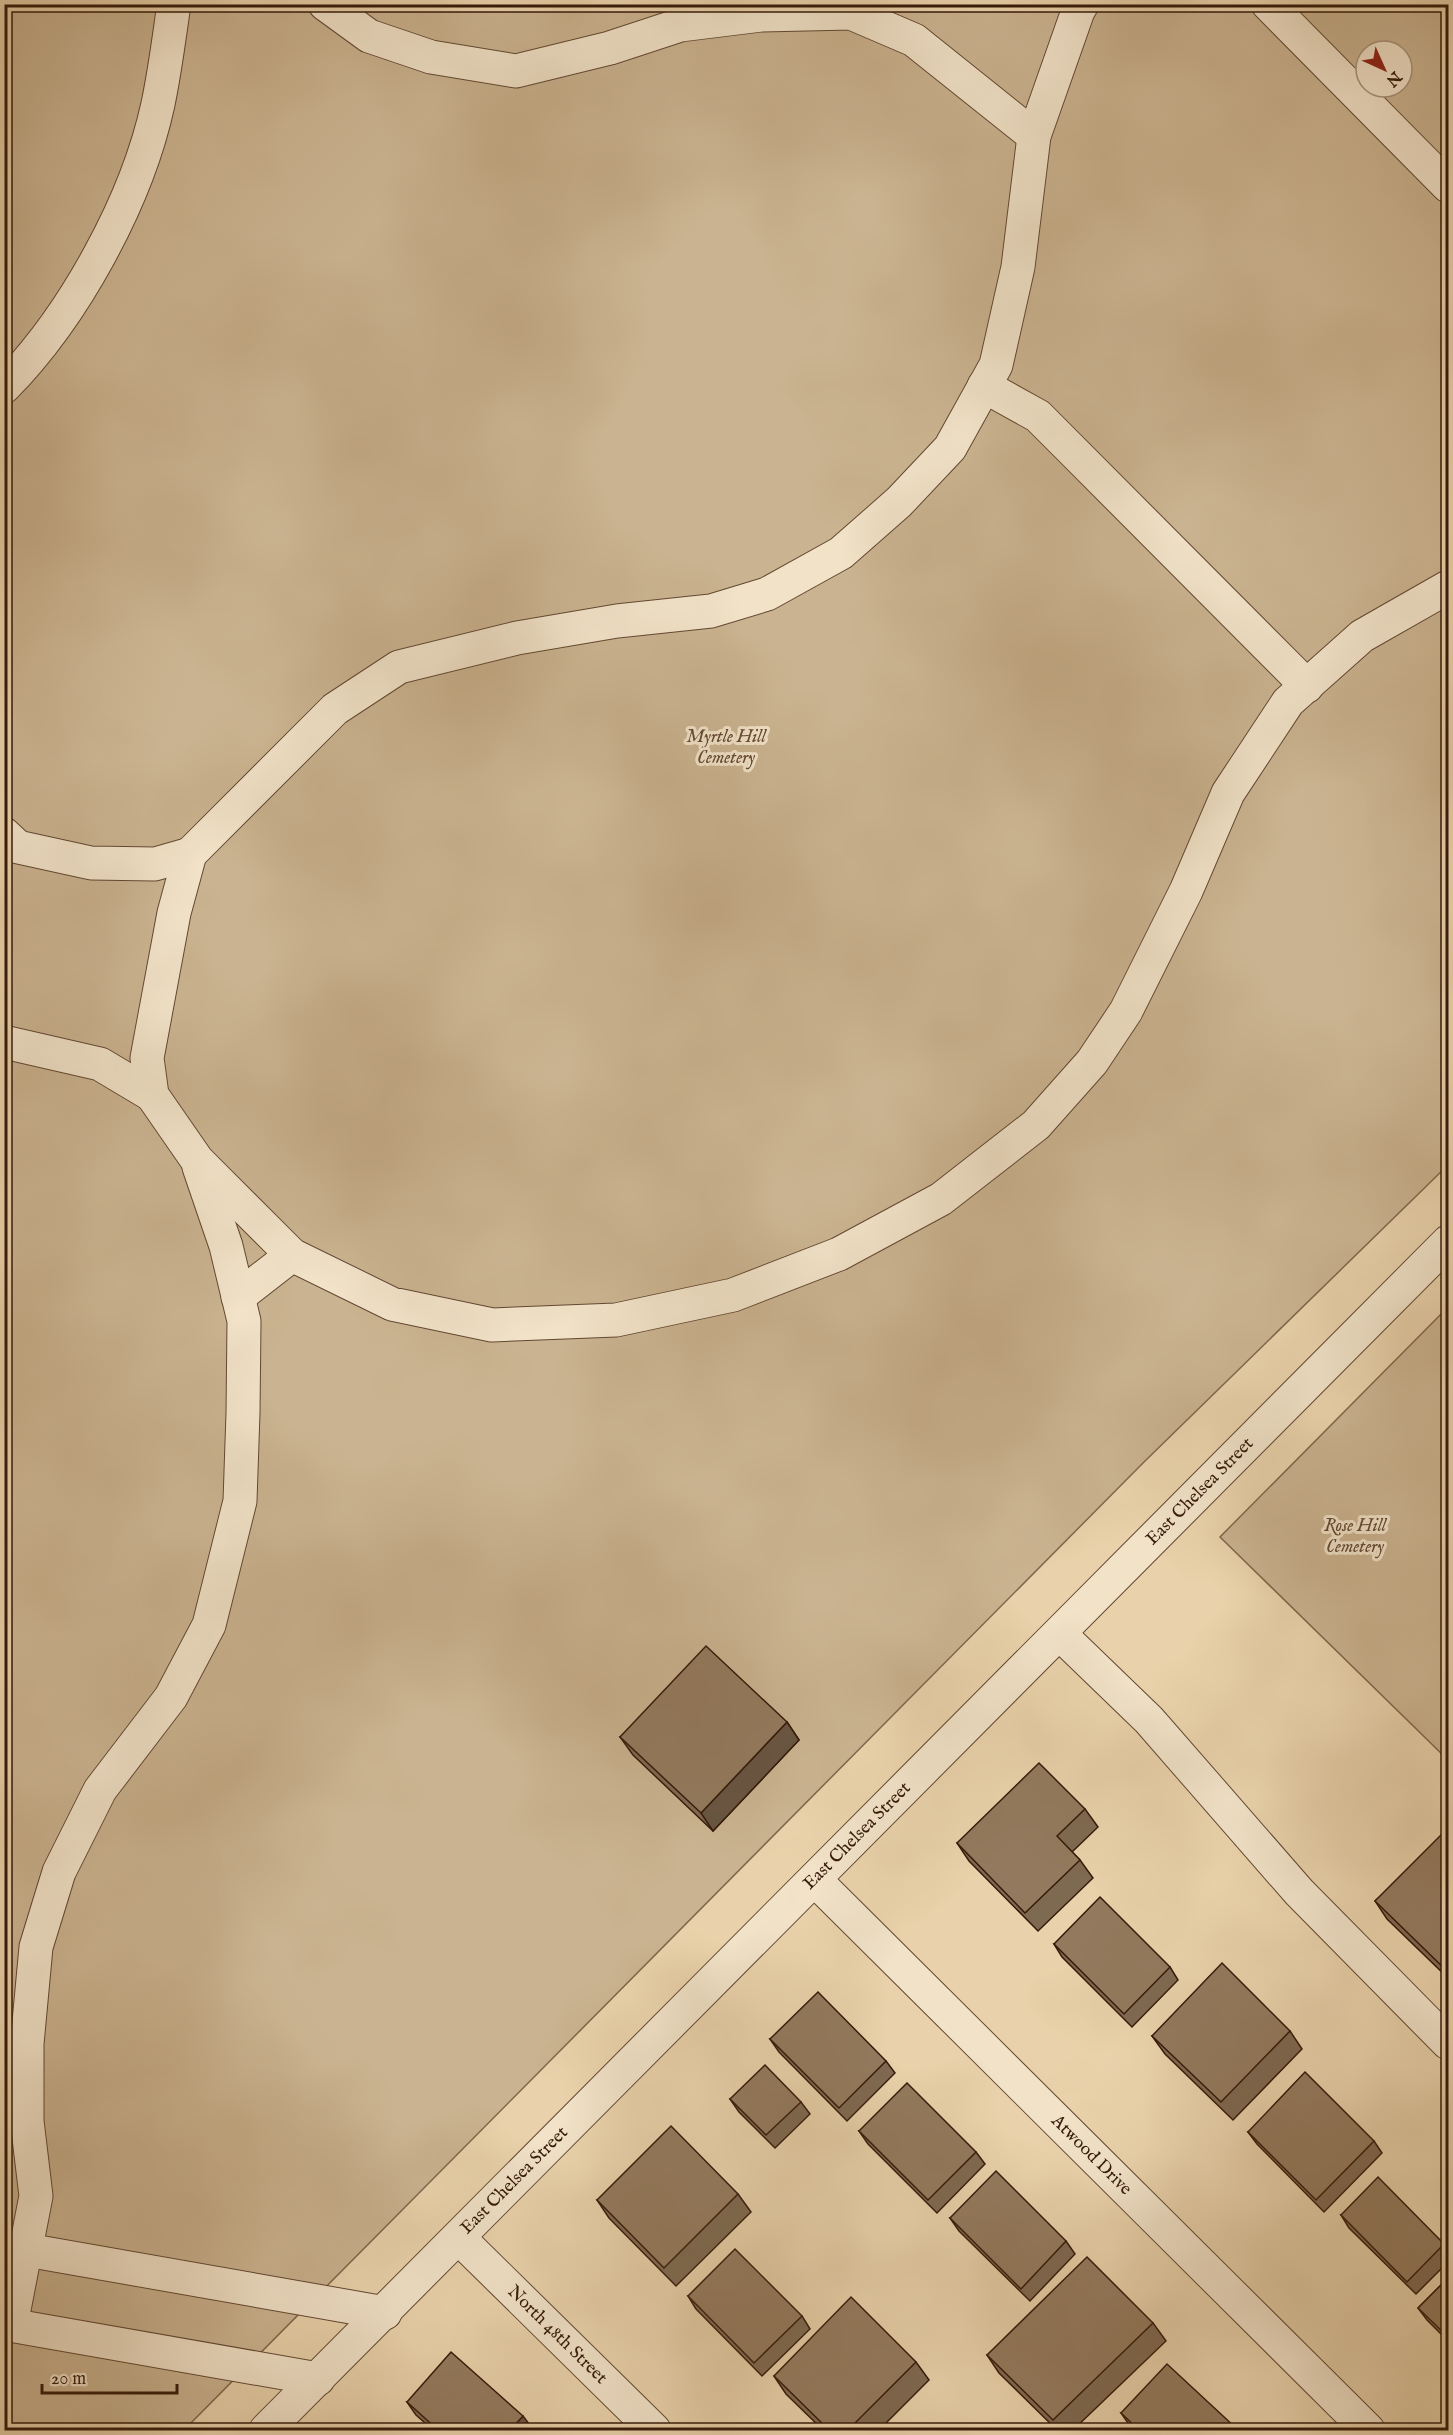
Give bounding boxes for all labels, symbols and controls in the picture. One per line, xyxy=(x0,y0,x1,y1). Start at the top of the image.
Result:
north arrow xyxy=(1354,39,1414,99)
text: N xyxy=(1381,66,1406,90)
park label: Myrtle Hill Cemetery xyxy=(686,726,767,770)
street label: East Chelsea Street xyxy=(1141,1432,1259,1550)
park label: Rose Hill Cemetery xyxy=(1324,1515,1388,1559)
street label: East Chelsea Street xyxy=(798,1777,916,1895)
street label: Atwood Drive xyxy=(1045,2109,1137,2200)
street label: East Chelsea Street xyxy=(456,2122,573,2239)
street label: North 48th Street xyxy=(502,2281,612,2389)
scale bar xyxy=(42,2357,177,2395)
text: 20 m xyxy=(51,2368,86,2391)

